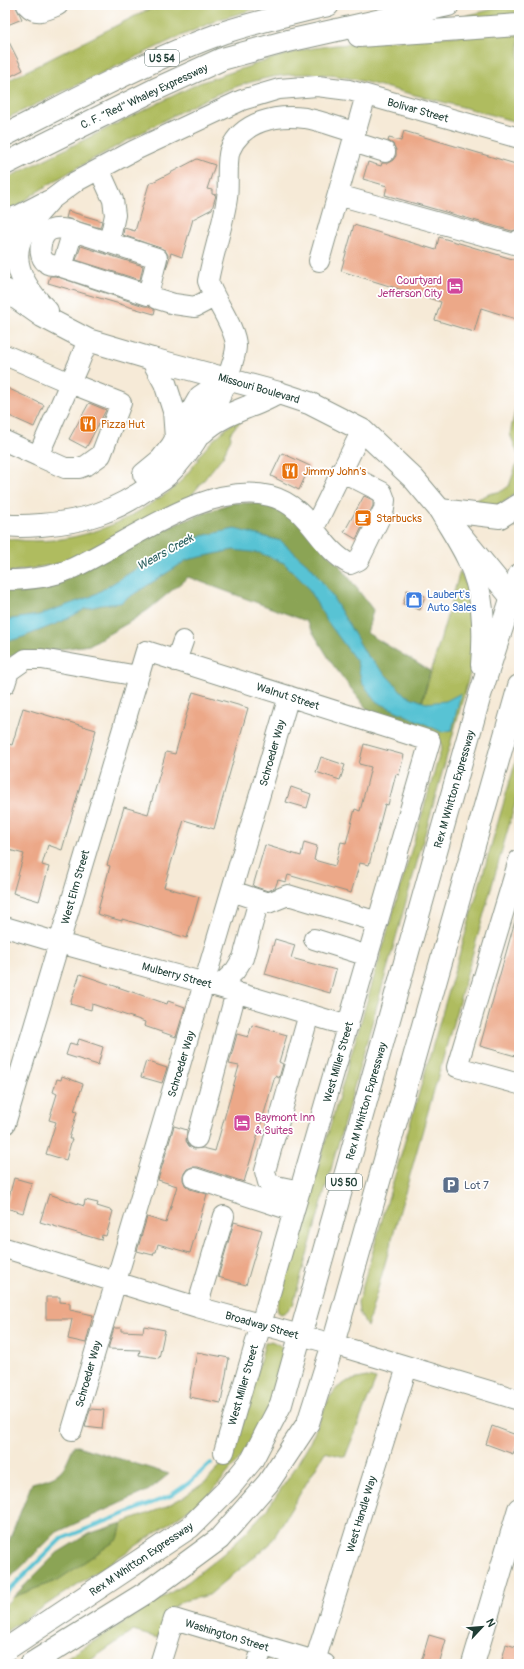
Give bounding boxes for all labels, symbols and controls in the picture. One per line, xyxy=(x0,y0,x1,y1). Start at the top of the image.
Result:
road number: US 54 xyxy=(145,50,179,66)
street label: C. F. “Red” Whaley Expressway xyxy=(79,61,210,132)
street label: Bolivar Street xyxy=(386,96,451,126)
place label: Courtyard Jefferson City xyxy=(378,274,442,300)
hotel icon: Courtyard Jefferson City xyxy=(445,276,465,296)
street label: Missouri Boulevard xyxy=(217,371,301,406)
restaurant icon: Pizza Hut xyxy=(78,414,98,434)
place label: Pizza Hut xyxy=(101,418,145,431)
restaurant icon: Jimmy John's xyxy=(280,461,300,481)
place label: Jimmy John's xyxy=(303,465,366,478)
cafe icon: Starbucks xyxy=(353,508,373,528)
place label: Starbucks xyxy=(376,512,422,525)
water label: Wears Creek xyxy=(134,530,197,574)
place label: Laubert's Auto Sales xyxy=(427,588,477,614)
shop icon: Laubert's Auto Sales xyxy=(404,590,424,610)
street label: Walnut Street xyxy=(255,680,322,713)
street label: Schroeder Way xyxy=(257,718,288,788)
street label: Rex M Whitton Expressway xyxy=(431,728,478,850)
street label: West Elm Street xyxy=(59,848,92,926)
street label: Mulberry Street xyxy=(141,960,214,991)
street label: West Miller Street xyxy=(321,1020,356,1104)
street label: Schroeder Way xyxy=(165,1029,198,1099)
street label: Rex M Whitton Expressway xyxy=(343,1040,390,1162)
place label: Baymont Inn & Suites xyxy=(255,1111,315,1137)
hotel icon: Baymont Inn & Suites xyxy=(232,1113,252,1133)
road number: US 50 xyxy=(326,1174,362,1190)
parking icon: Lot 7 xyxy=(441,1175,461,1195)
place label: Lot 7 xyxy=(464,1179,489,1192)
street label: Broadway Street xyxy=(224,1309,301,1342)
street label: Schroeder Way xyxy=(73,1339,104,1409)
street label: West Miller Street xyxy=(226,1343,261,1427)
street label: West Handle Way xyxy=(344,1474,379,1554)
street label: Rex M Whitton Expressway xyxy=(87,1520,196,1599)
north arrow xyxy=(462,1607,502,1647)
street label: Washington Street xyxy=(183,1617,271,1655)
text: N xyxy=(483,1617,498,1630)

